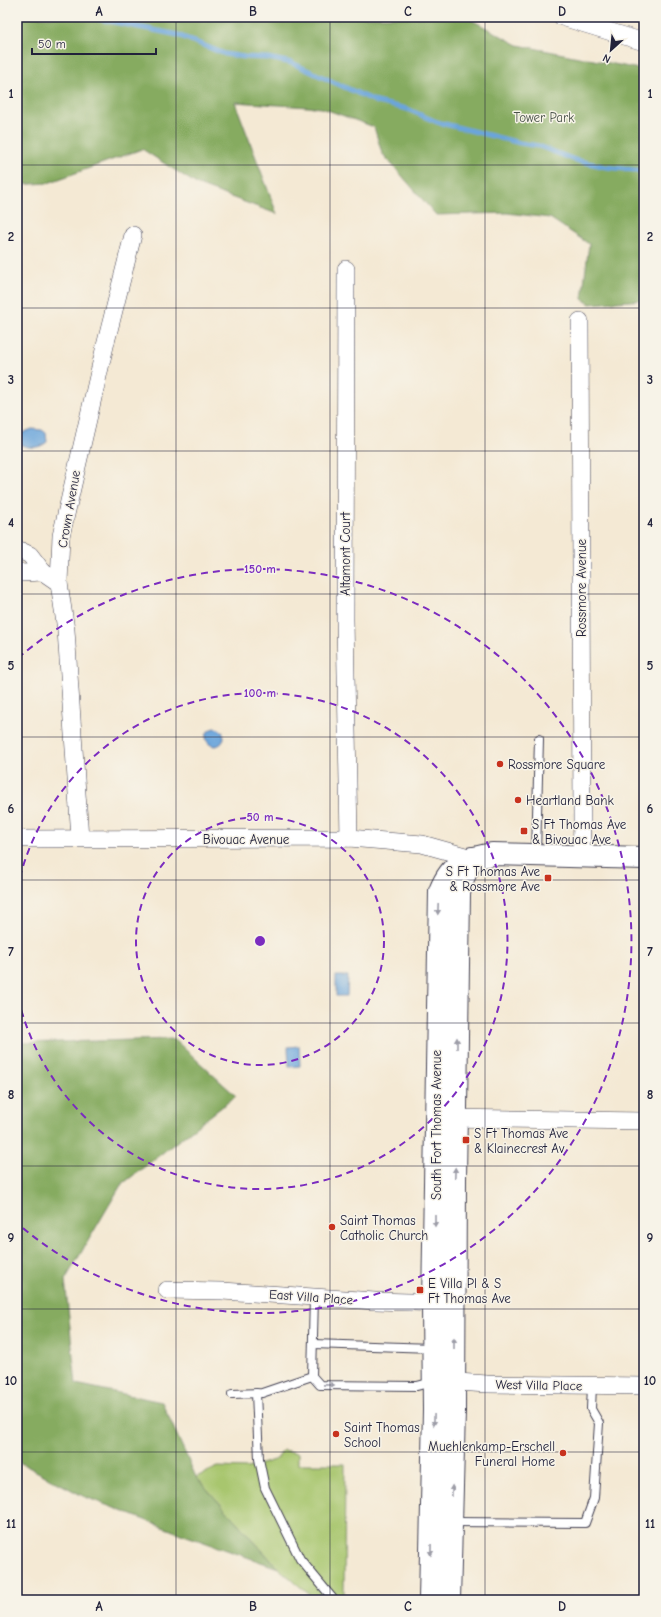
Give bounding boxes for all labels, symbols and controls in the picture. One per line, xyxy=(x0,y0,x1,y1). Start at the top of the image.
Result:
text: A xyxy=(95,4,103,19)
text: B xyxy=(249,4,257,19)
text: C xyxy=(404,4,412,19)
text: D xyxy=(558,4,566,19)
scale bar xyxy=(32,30,156,56)
north arrow xyxy=(591,30,631,70)
text: 50 m xyxy=(38,37,66,51)
text: N xyxy=(601,51,613,66)
text: 1 xyxy=(8,86,14,101)
text: 1 xyxy=(647,86,653,101)
park label: Tower Park xyxy=(514,110,575,125)
text: 2 xyxy=(8,229,14,244)
text: 2 xyxy=(647,229,653,244)
text: 3 xyxy=(8,372,14,387)
text: 3 xyxy=(647,372,653,387)
street label: Crown Avenue xyxy=(55,469,83,549)
street label: Altamont Court xyxy=(338,511,353,596)
text: 4 xyxy=(8,515,14,530)
text: 4 xyxy=(647,515,653,530)
street label: Rossmore Avenue xyxy=(574,538,589,637)
text: 150 m xyxy=(244,562,276,576)
text: 5 xyxy=(8,658,15,673)
text: 5 xyxy=(647,658,654,673)
text: 100 m xyxy=(244,686,276,700)
place label: Rossmore Square xyxy=(508,757,606,772)
marker: Rossmore Square xyxy=(495,759,505,769)
place label: Heartland Bank xyxy=(526,793,614,808)
marker: Heartland Bank xyxy=(513,795,523,805)
text: 6 xyxy=(8,801,15,816)
text: 6 xyxy=(647,801,654,816)
text: 50 m xyxy=(246,810,274,824)
place label: S Ft Thomas Ave & Bivouac Ave xyxy=(532,817,627,847)
marker: S Ft Thomas Ave & Bivouac Ave xyxy=(519,826,529,836)
street label: Bivouac Avenue xyxy=(203,832,290,847)
place label: S Ft Thomas Ave & Rossmore Ave xyxy=(446,864,540,894)
marker: S Ft Thomas Ave & Rossmore Ave xyxy=(543,873,553,883)
one-way arrow xyxy=(435,903,442,915)
centre of rings xyxy=(253,934,267,948)
text: 7 xyxy=(8,944,14,959)
text: 7 xyxy=(647,944,653,959)
one-way arrow xyxy=(454,1036,460,1049)
street label: South Fort Thomas Avenue xyxy=(429,1050,444,1200)
text: 8 xyxy=(8,1087,14,1102)
text: 8 xyxy=(647,1087,653,1102)
place label: S Ft Thomas Ave & Klainecrest Av xyxy=(474,1126,569,1156)
marker: S Ft Thomas Ave & Klainecrest Av xyxy=(461,1135,471,1145)
one-way arrow xyxy=(452,1166,458,1179)
place label: Saint Thomas Catholic Church xyxy=(340,1213,428,1243)
one-way arrow xyxy=(432,1215,438,1228)
marker: Saint Thomas Catholic Church xyxy=(327,1222,337,1232)
text: 9 xyxy=(8,1230,15,1245)
text: 9 xyxy=(647,1230,654,1245)
place label: E Villa Pl & S Ft Thomas Ave xyxy=(428,1276,511,1306)
marker: E Villa Pl & S Ft Thomas Ave xyxy=(415,1285,425,1295)
street label: East Villa Place xyxy=(268,1287,354,1307)
one-way arrow xyxy=(451,1336,457,1349)
text: 10 xyxy=(5,1373,17,1388)
text: 10 xyxy=(644,1373,656,1388)
street label: West Villa Place xyxy=(496,1377,583,1393)
one-way arrow xyxy=(323,1382,336,1388)
one-way arrow xyxy=(431,1414,437,1427)
place label: Saint Thomas School xyxy=(344,1420,420,1450)
marker: Saint Thomas School xyxy=(331,1429,341,1439)
place label: Muehlenkamp-Erschell Funeral Home xyxy=(428,1439,555,1469)
marker: Muehlenkamp-Erschell Funeral Home xyxy=(558,1448,568,1458)
one-way arrow xyxy=(449,1484,455,1497)
text: 11 xyxy=(6,1516,16,1531)
text: 11 xyxy=(645,1516,655,1531)
one-way arrow xyxy=(428,1544,434,1557)
text: A xyxy=(95,1599,103,1614)
text: B xyxy=(249,1599,257,1614)
text: C xyxy=(404,1599,412,1614)
text: D xyxy=(558,1599,566,1614)

